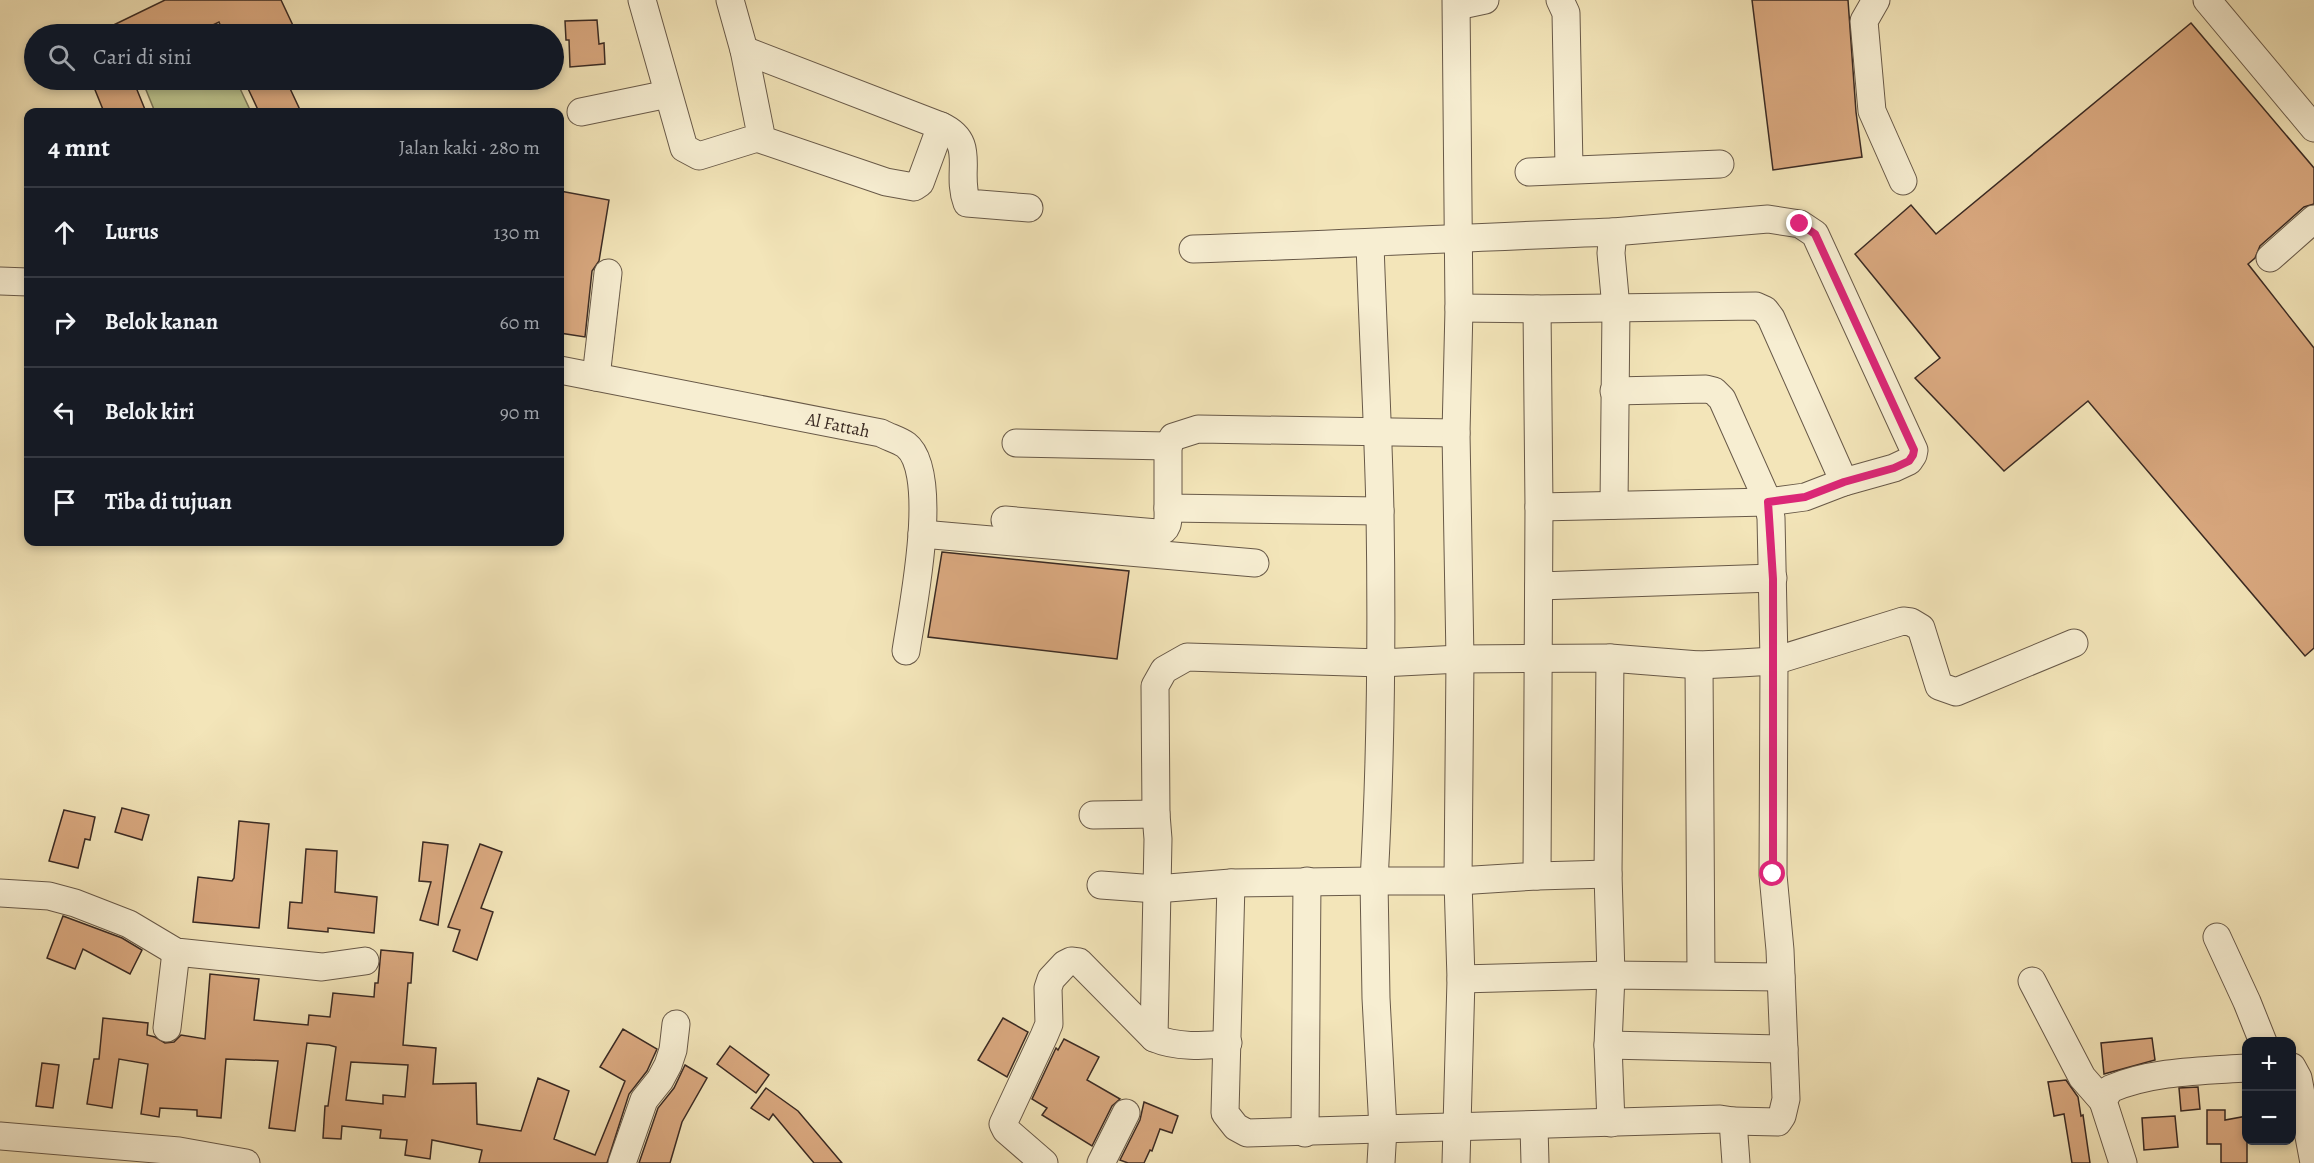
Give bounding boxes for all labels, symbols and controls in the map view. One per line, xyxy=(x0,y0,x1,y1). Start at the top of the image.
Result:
search box xyxy=(24,24,564,90)
icon: search xyxy=(45,41,78,74)
text: Cari di sini xyxy=(93,42,192,72)
text: 4 mnt xyxy=(48,130,110,165)
text: Jalan kaki · 280 m xyxy=(399,134,540,161)
route end xyxy=(1786,210,1812,236)
icon: ahead xyxy=(48,216,81,249)
text: Lurus xyxy=(105,217,159,247)
text: 130 m xyxy=(494,219,540,246)
icon: right xyxy=(48,306,81,339)
text: Belok kanan xyxy=(105,307,218,337)
text: 60 m xyxy=(500,309,540,336)
icon: left xyxy=(48,396,81,429)
text: Belok kiri xyxy=(105,397,194,427)
text: 90 m xyxy=(500,399,540,426)
street label: Al Fattah xyxy=(803,406,873,444)
icon: arrive xyxy=(48,486,81,519)
text: Tiba di tujuan xyxy=(105,487,232,517)
route start xyxy=(1759,860,1785,886)
map controls xyxy=(2242,1037,2296,1145)
button: + xyxy=(2242,1037,2296,1091)
button: − xyxy=(2242,1091,2296,1145)

